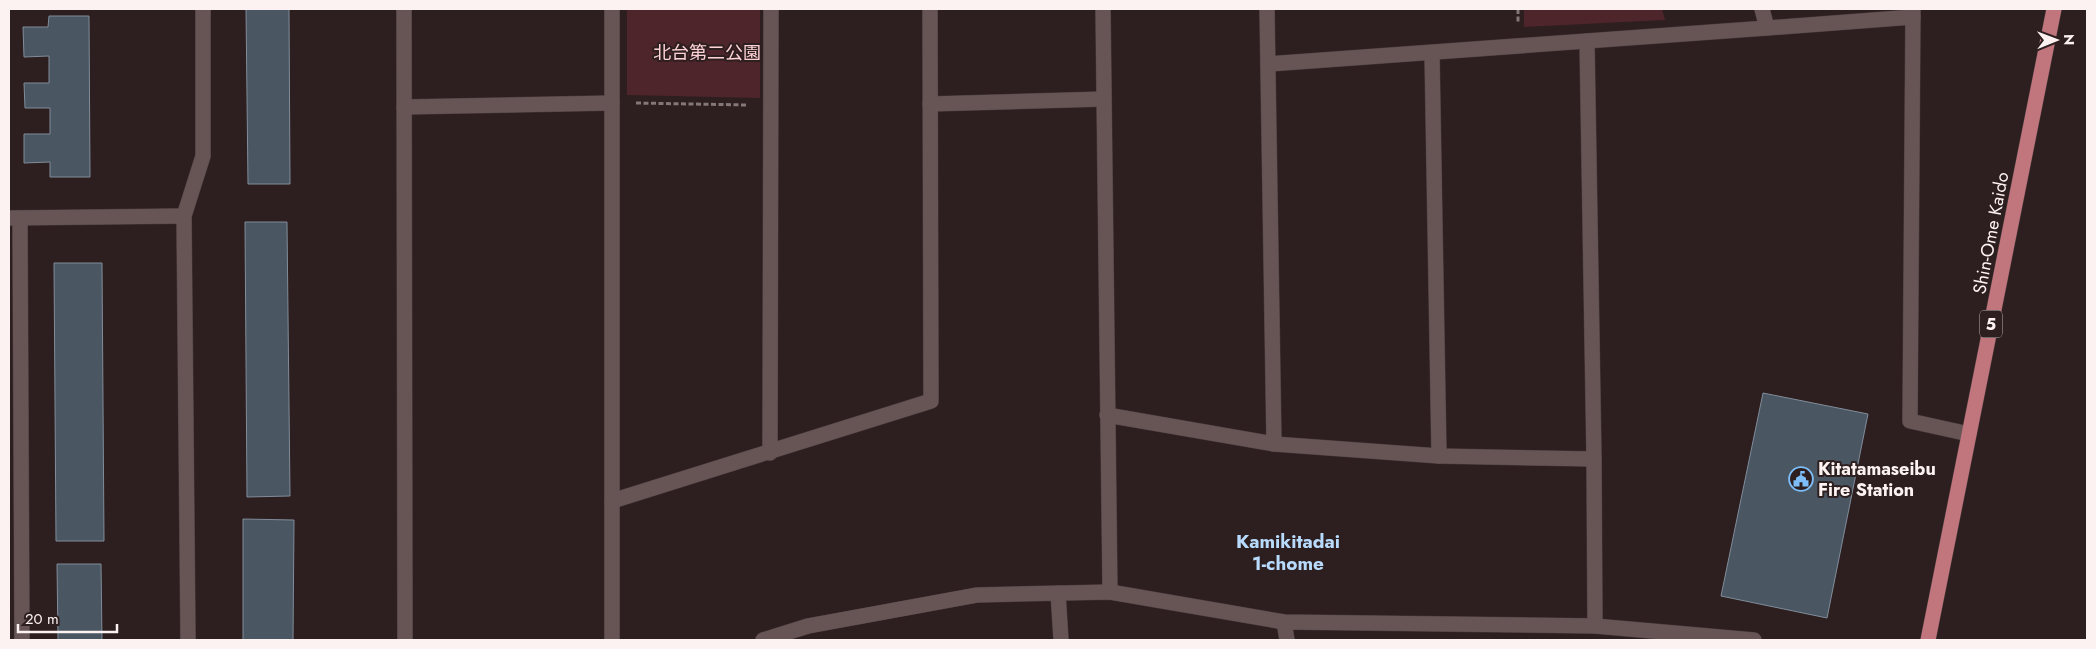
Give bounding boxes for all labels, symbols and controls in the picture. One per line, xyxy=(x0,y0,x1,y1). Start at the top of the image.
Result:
north arrow xyxy=(2031,15,2081,65)
text: N xyxy=(2059,34,2079,46)
park label: 北台第二公園 xyxy=(653,40,761,66)
street label: Shin-Ome Kaido xyxy=(1966,170,2016,296)
road number: 5 xyxy=(1980,310,2002,338)
place label: Kitatamaseibu Fire Station xyxy=(1818,456,1936,503)
public building icon: Kitatamaseibu Fire Station xyxy=(1788,466,1814,492)
district label: Kamikitadai 1-chome xyxy=(1236,528,1340,577)
scale bar xyxy=(18,602,116,634)
text: 20 m xyxy=(25,608,59,630)

